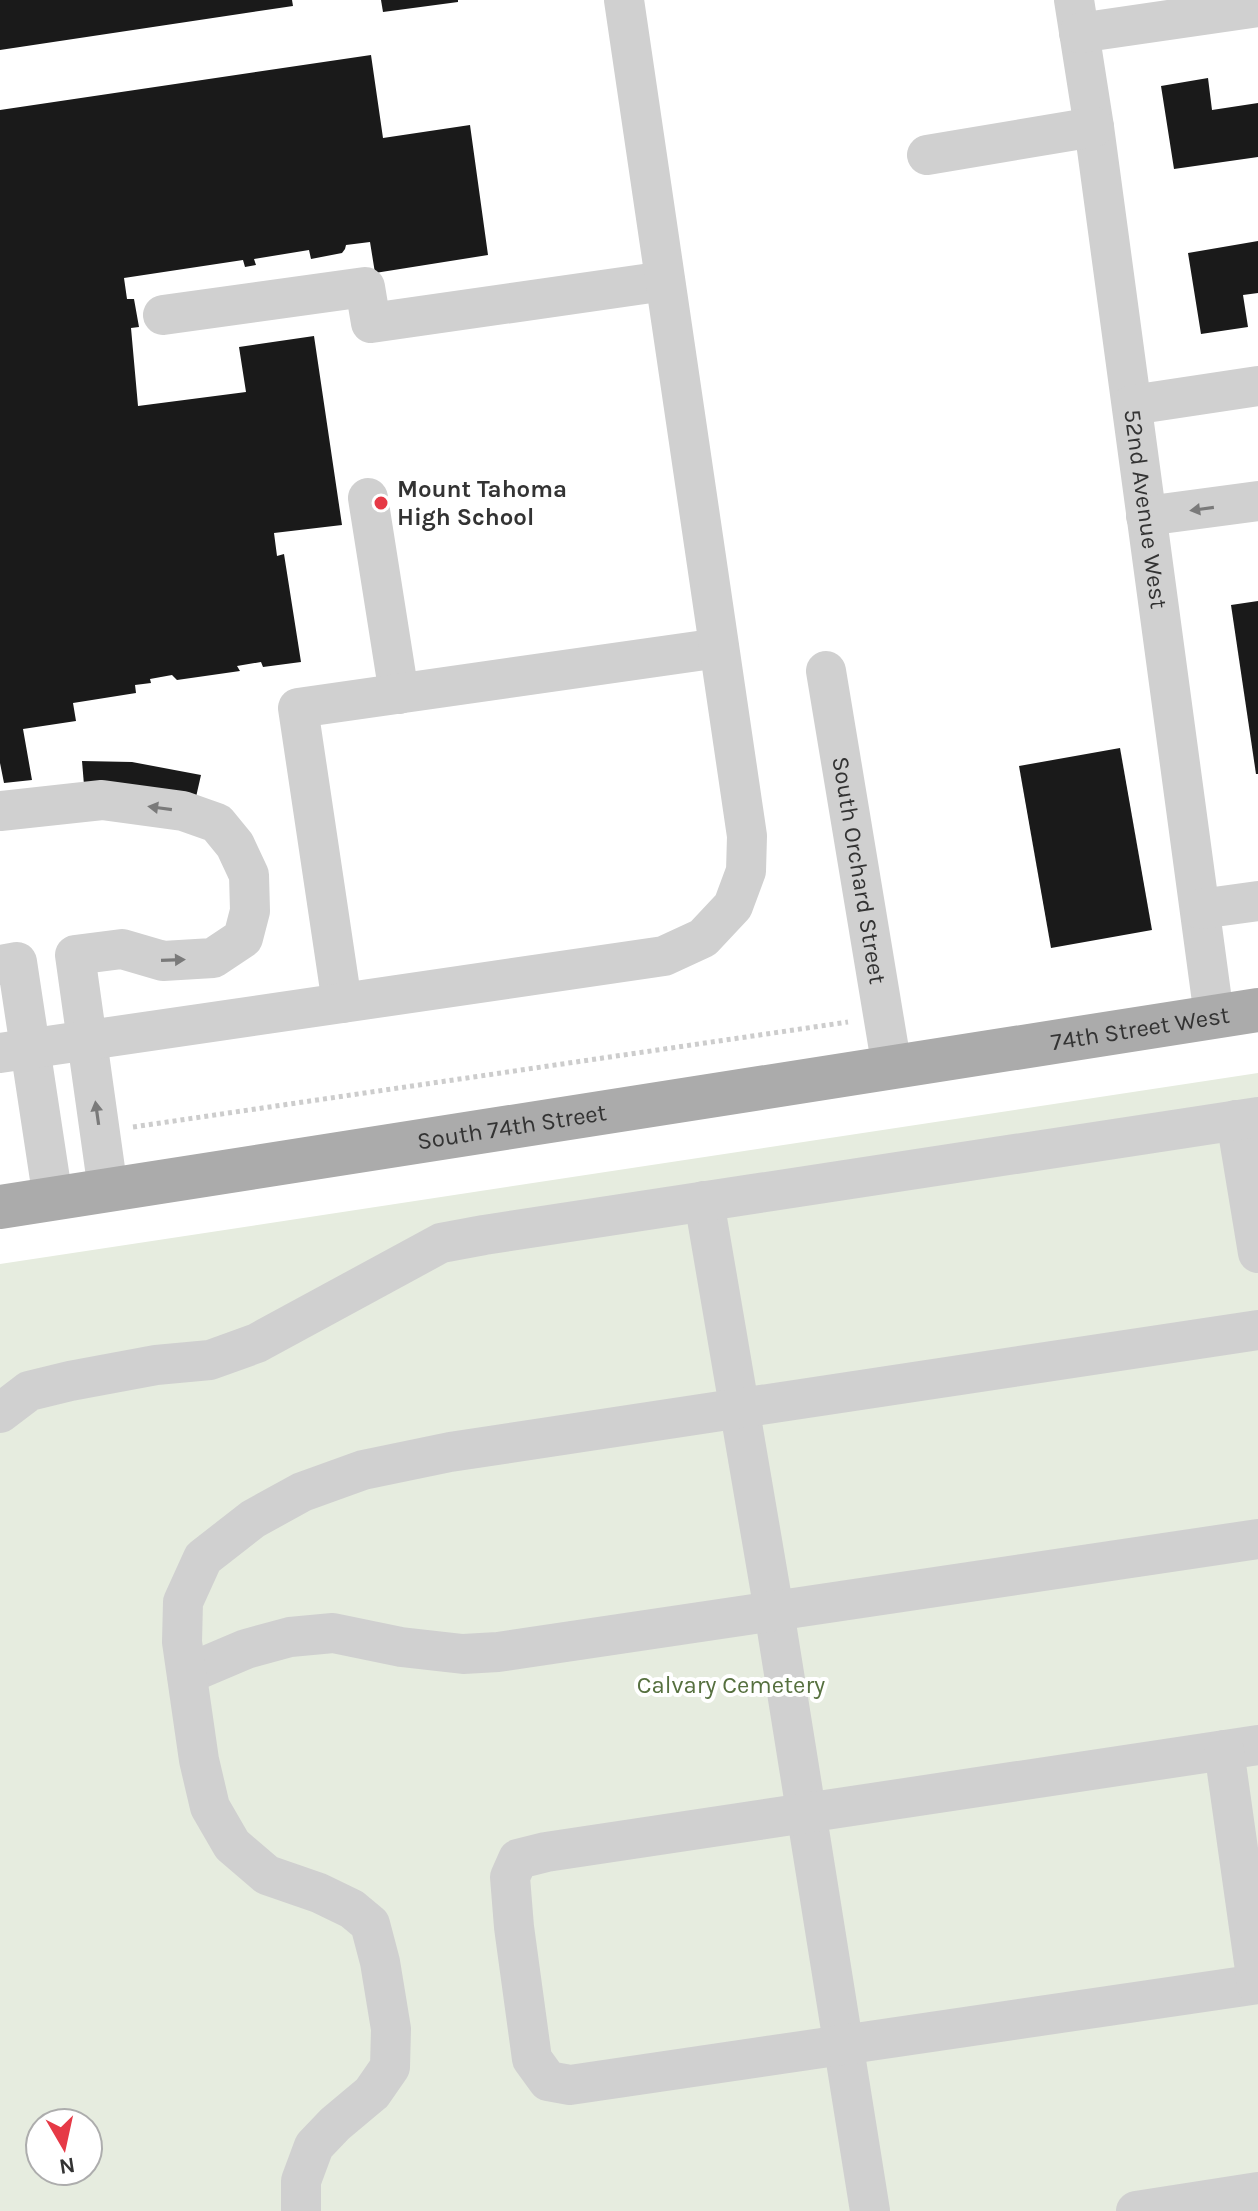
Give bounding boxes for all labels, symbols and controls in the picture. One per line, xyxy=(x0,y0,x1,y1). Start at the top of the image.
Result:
street label: 52nd Avenue West xyxy=(1118,407,1173,611)
place label: Mount Tahoma High School xyxy=(397,475,567,531)
marker: Mount Tahoma High School xyxy=(372,494,390,512)
one-way arrow xyxy=(1189,503,1214,516)
street label: South Orchard Street xyxy=(826,754,892,986)
one-way arrow xyxy=(147,801,172,814)
one-way arrow xyxy=(161,954,187,966)
street label: 74th Street West xyxy=(1049,1001,1231,1056)
street label: South 74th Street xyxy=(415,1098,608,1155)
one-way arrow xyxy=(90,1100,103,1125)
park label: Calvary Cemetery xyxy=(637,1671,825,1699)
north arrow xyxy=(24,2107,104,2187)
text: N xyxy=(57,2152,77,2180)

